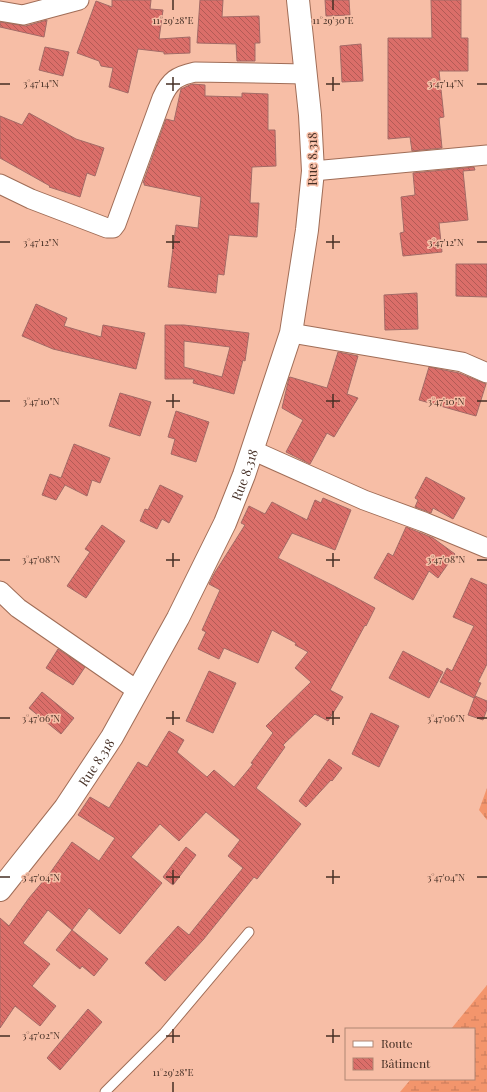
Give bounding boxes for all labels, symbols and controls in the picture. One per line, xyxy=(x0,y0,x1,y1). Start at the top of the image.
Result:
text: 11°29'28"E xyxy=(152,13,194,27)
text: 11°29'30"E xyxy=(312,13,354,27)
text: 3°47'14"N xyxy=(23,76,59,90)
text: 3°47'14"N xyxy=(428,76,464,90)
street label: Rue 8.318 xyxy=(303,132,320,186)
text: 3°47'12"N xyxy=(23,235,59,249)
text: 3°47'12"N xyxy=(428,235,464,249)
text: 3°47'10"N xyxy=(22,394,60,408)
text: 3°47'10"N xyxy=(427,394,465,408)
street label: Rue 8.318 xyxy=(226,446,261,502)
text: 3°47'08"N xyxy=(22,552,60,566)
text: 3°47'08"N xyxy=(427,552,465,566)
text: 3°47'06"N xyxy=(22,711,60,725)
text: 3°47'06"N xyxy=(427,711,465,725)
street label: Rue 8.318 xyxy=(74,735,117,789)
text: 3°47'04"N xyxy=(22,870,60,884)
text: 3°47'04"N xyxy=(427,870,465,884)
text: 3°47'02"N xyxy=(22,1028,60,1042)
legend xyxy=(345,1028,475,1080)
text: Route xyxy=(381,1035,413,1051)
text: Bâtiment xyxy=(381,1055,431,1071)
text: 11°29'28"E xyxy=(152,1065,194,1079)

